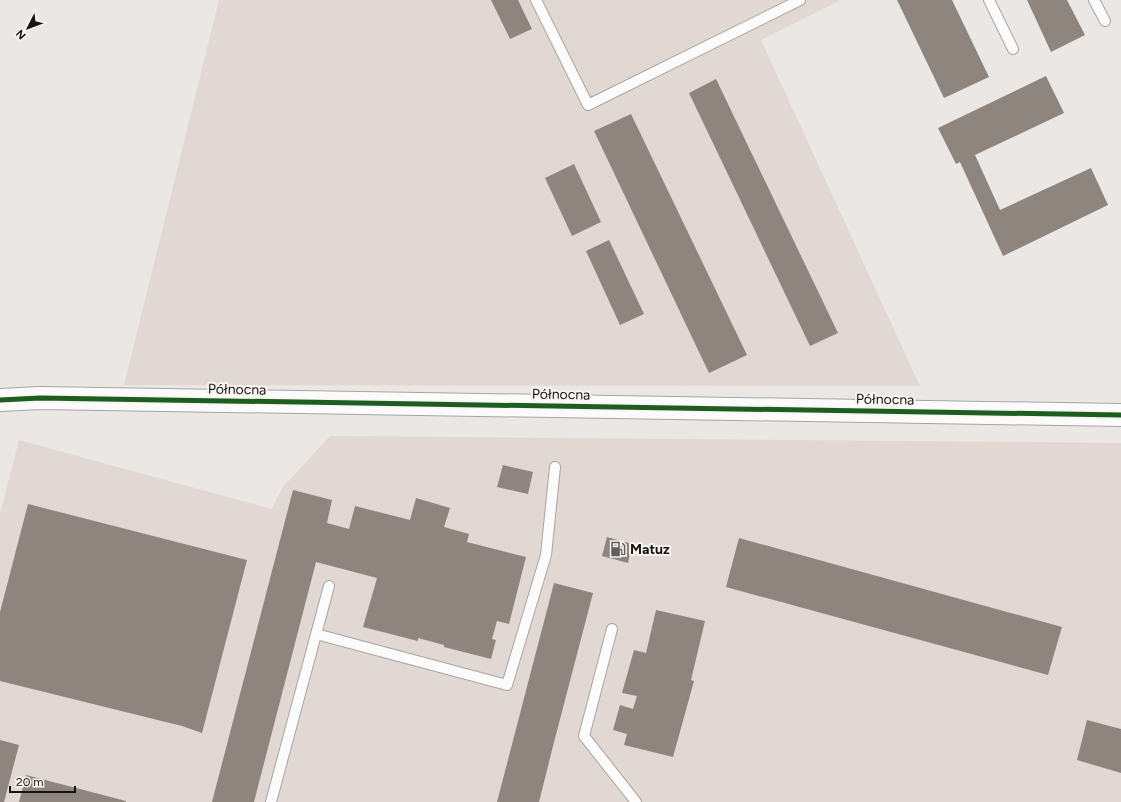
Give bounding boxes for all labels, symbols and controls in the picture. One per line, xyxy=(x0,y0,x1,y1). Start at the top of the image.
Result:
north arrow xyxy=(8,8,48,48)
text: N xyxy=(13,27,29,42)
street label: Północna xyxy=(208,380,266,399)
street label: Północna xyxy=(532,385,590,404)
street label: Północna xyxy=(856,390,914,409)
fuel station icon: Matuz xyxy=(609,540,627,558)
place label: Matuz xyxy=(630,541,670,558)
scale bar xyxy=(10,768,75,794)
text: 20 m xyxy=(16,775,44,789)

